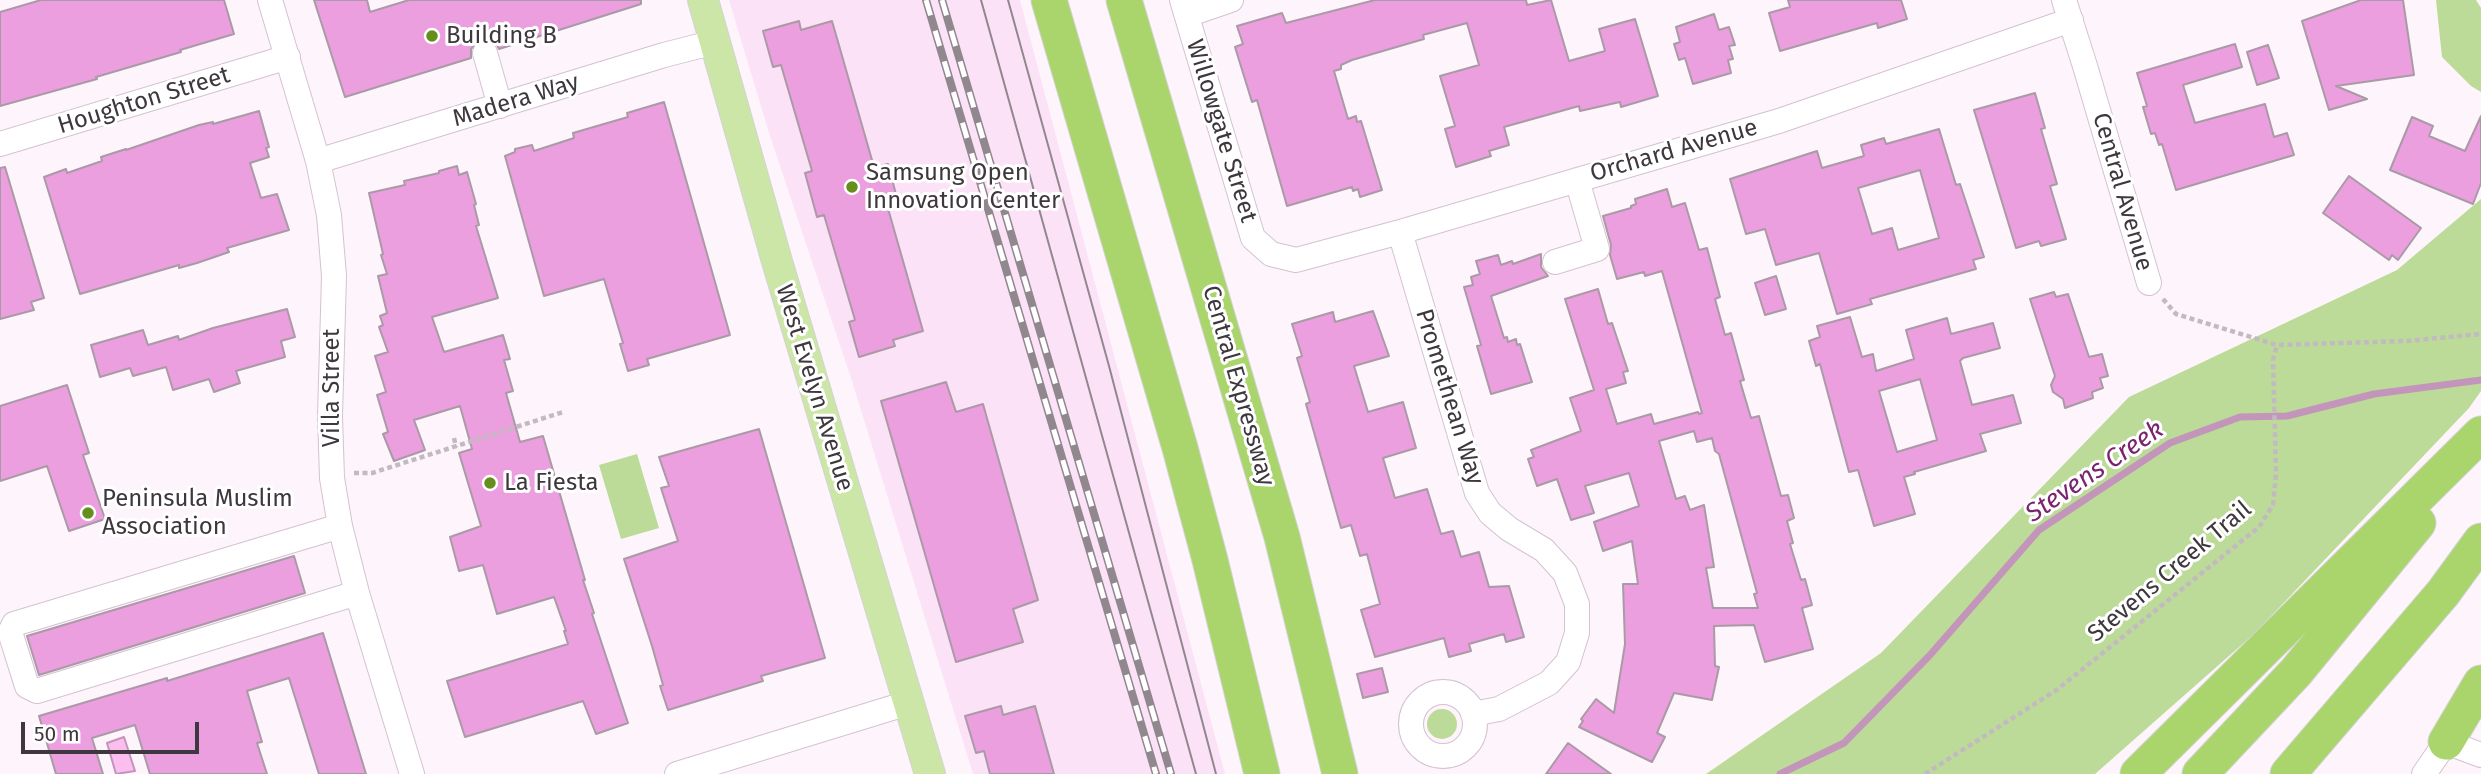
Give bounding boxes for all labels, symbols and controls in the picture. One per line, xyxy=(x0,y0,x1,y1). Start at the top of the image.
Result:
place label: Building B xyxy=(446,22,557,50)
marker: Building B xyxy=(424,28,440,44)
street label: Willowgate Street xyxy=(1179,36,1263,226)
street label: Houghton Street xyxy=(54,61,234,141)
street label: Madera Way xyxy=(449,68,583,134)
street label: Central Avenue xyxy=(2086,110,2158,274)
street label: Orchard Avenue xyxy=(1587,113,1761,189)
place label: Samsung Open Innovation Center xyxy=(866,159,1060,215)
marker: Samsung Open Innovation Center xyxy=(844,179,860,195)
street label: West Evelyn Avenue xyxy=(769,281,859,495)
street label: Central Expressway xyxy=(1196,282,1280,490)
street label: Promethean Way xyxy=(1409,306,1489,488)
street label: Villa Street xyxy=(318,329,346,447)
water label: Stevens Creek xyxy=(2020,414,2170,530)
place label: La Fiesta xyxy=(504,469,599,497)
marker: La Fiesta xyxy=(482,475,498,491)
place label: Peninsula Muslim Association xyxy=(102,485,293,541)
street label: Stevens Creek Trail xyxy=(2083,495,2257,649)
marker: Peninsula Muslim Association xyxy=(80,505,96,521)
scale bar xyxy=(24,708,203,752)
text: 50 m xyxy=(34,721,80,747)

